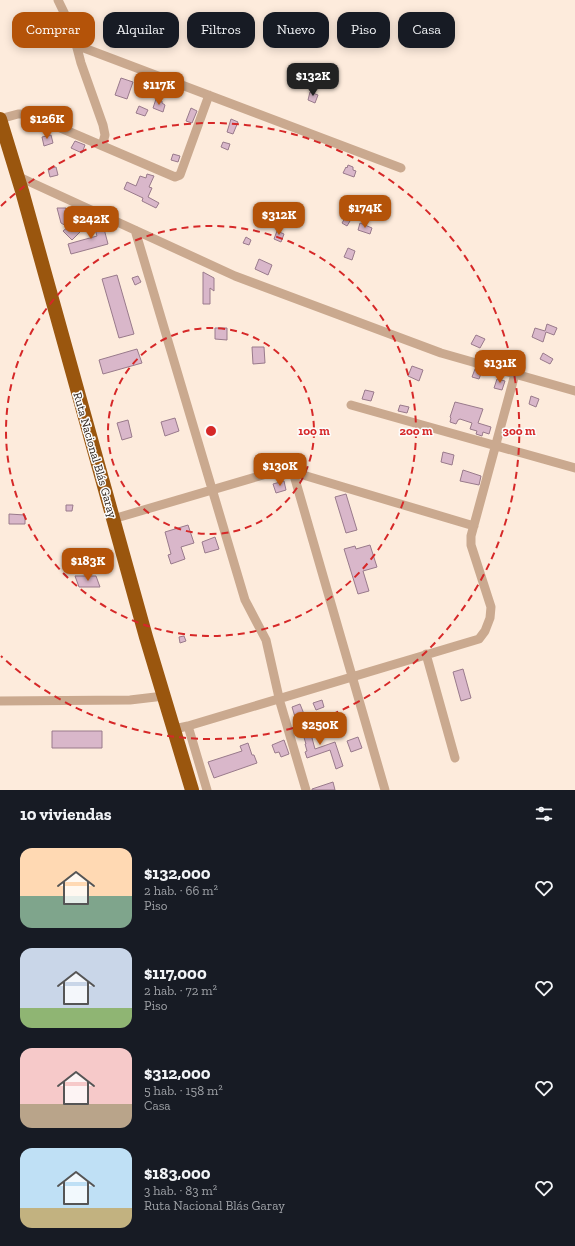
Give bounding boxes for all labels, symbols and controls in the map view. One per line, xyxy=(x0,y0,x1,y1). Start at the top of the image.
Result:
chip: Comprar xyxy=(12,12,95,48)
chip: Alquilar xyxy=(103,12,179,48)
chip: Filtros xyxy=(187,12,255,48)
chip: Nuevo xyxy=(263,12,329,48)
chip: Piso xyxy=(337,12,390,48)
chip: Casa xyxy=(398,12,455,48)
pin: $132K xyxy=(285,63,341,97)
text: $132K xyxy=(296,68,330,83)
pin: $117K xyxy=(131,72,187,106)
text: $117K xyxy=(143,77,175,92)
pin: $126K xyxy=(19,106,75,140)
text: $126K xyxy=(30,111,64,126)
pin: $174K xyxy=(337,195,393,229)
text: $174K xyxy=(348,200,382,215)
pin: $312K xyxy=(251,202,307,236)
pin: $242K xyxy=(63,206,119,240)
text: $312K xyxy=(262,207,296,222)
text: $242K xyxy=(73,211,109,226)
pin: $131K xyxy=(472,350,528,384)
text: $131K xyxy=(484,355,516,370)
street label: Ruta Nacional Blás Garay xyxy=(70,391,120,520)
centre of rings xyxy=(204,424,218,438)
text: 100 m xyxy=(298,424,330,438)
text: 200 m xyxy=(399,424,433,438)
text: 300 m xyxy=(503,424,536,438)
pin: $130K xyxy=(252,453,308,487)
text: $130K xyxy=(263,458,297,473)
pin: $183K xyxy=(60,548,116,582)
text: $183K xyxy=(71,553,105,568)
pin: $250K xyxy=(292,712,348,746)
text: $250K xyxy=(302,717,338,732)
icon: filters xyxy=(533,803,555,825)
text: 10 viviendas xyxy=(20,804,112,824)
text: $132,000 xyxy=(144,863,211,883)
icon: home xyxy=(52,864,100,912)
icon: heart xyxy=(533,877,555,899)
text: 2 hab. · 66 m² xyxy=(144,883,218,898)
text: Piso xyxy=(144,898,167,913)
text: $117,000 xyxy=(144,963,207,983)
icon: home xyxy=(52,964,100,1012)
icon: heart xyxy=(533,977,555,999)
text: 2 hab. · 72 m² xyxy=(144,983,217,998)
text: Piso xyxy=(144,998,167,1013)
text: $312,000 xyxy=(144,1063,211,1083)
icon: home xyxy=(52,1064,100,1112)
icon: heart xyxy=(533,1077,555,1099)
text: 5 hab. · 158 m² xyxy=(144,1083,223,1098)
text: Casa xyxy=(144,1098,171,1113)
text: $183,000 xyxy=(144,1163,211,1183)
icon: home xyxy=(52,1164,100,1212)
icon: heart xyxy=(533,1177,555,1199)
text: 3 hab. · 83 m² xyxy=(144,1183,217,1198)
text: Ruta Nacional Blás Garay xyxy=(144,1198,285,1213)

